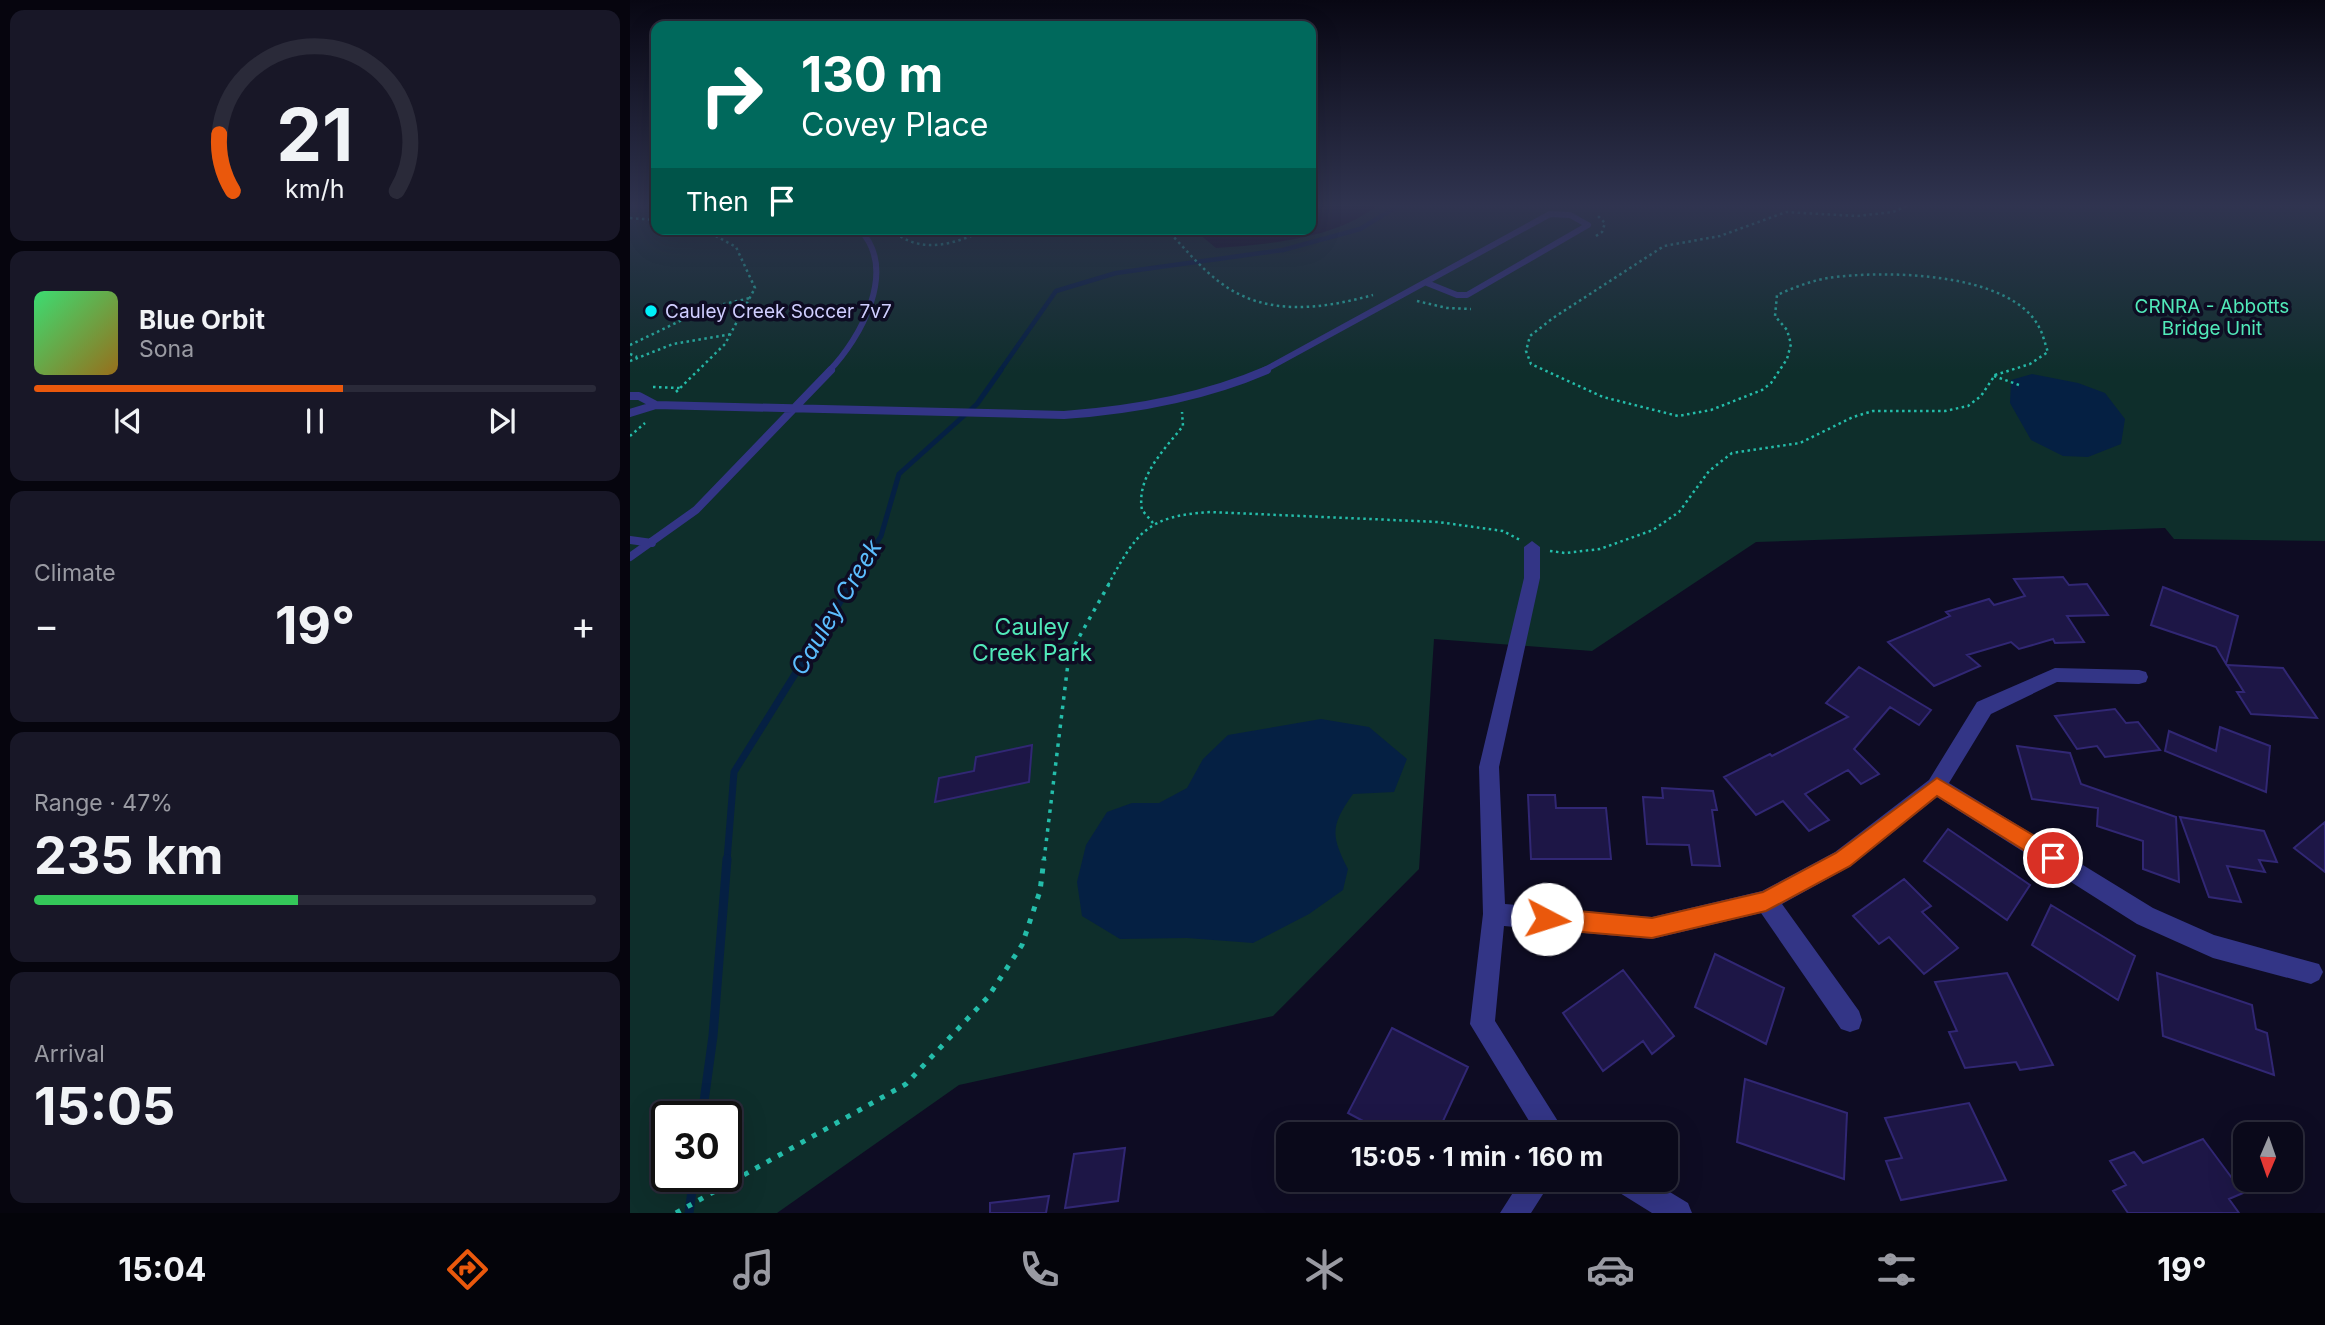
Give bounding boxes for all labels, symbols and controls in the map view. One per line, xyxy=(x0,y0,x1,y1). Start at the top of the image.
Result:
text: 130 m xyxy=(801,45,943,104)
icon: right xyxy=(686,49,777,140)
text: 21 xyxy=(276,91,354,180)
text: Covey Place xyxy=(801,105,988,144)
text: km/h xyxy=(285,174,345,204)
icon: arrive xyxy=(763,182,801,220)
text: Then xyxy=(686,186,749,217)
park label: CRNRA - Abbotts Bridge Unit xyxy=(2135,295,2289,340)
place label: Cauley Creek Soccer 7v7 xyxy=(665,300,892,323)
marker: Cauley Creek Soccer 7v7 xyxy=(643,303,659,319)
text: Blue Orbit xyxy=(139,304,265,335)
text: Sona xyxy=(139,335,194,363)
icon: previous xyxy=(109,402,147,440)
icon: pause xyxy=(296,402,334,440)
icon: next xyxy=(483,402,521,440)
water label: Cauley Creek xyxy=(784,533,888,680)
text: Climate xyxy=(34,559,116,587)
text: 19° xyxy=(275,594,355,657)
text: − xyxy=(34,602,59,648)
text: + xyxy=(571,602,596,648)
park label: Cauley Creek Park xyxy=(972,613,1092,667)
text: Range · 47% xyxy=(34,789,173,817)
text: 235 km xyxy=(34,824,224,887)
pin xyxy=(2023,828,2083,888)
icon: arrive xyxy=(2034,839,2072,877)
position arrow xyxy=(1510,882,1584,956)
text: Arrival xyxy=(34,1040,105,1068)
text: 15:05 xyxy=(34,1075,175,1138)
speed limit sign: 30 xyxy=(651,1101,742,1192)
north arrow xyxy=(2233,1122,2303,1192)
map controls xyxy=(2233,1122,2303,1192)
text: 15:05 · 1 min · 160 m xyxy=(1351,1141,1603,1172)
icon: directions xyxy=(443,1245,492,1294)
icon: music xyxy=(729,1245,778,1294)
icon: phone xyxy=(1015,1245,1064,1294)
icon: climate xyxy=(1300,1245,1349,1294)
icon: car xyxy=(1586,1245,1635,1294)
icon: filters xyxy=(1872,1245,1921,1294)
text: 15:04 xyxy=(118,1250,207,1289)
text: 19° xyxy=(2157,1250,2207,1289)

